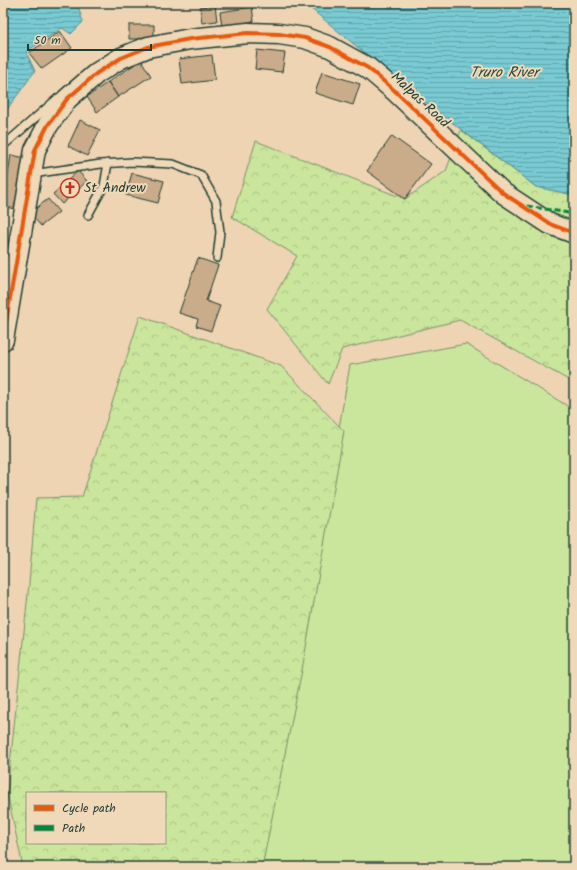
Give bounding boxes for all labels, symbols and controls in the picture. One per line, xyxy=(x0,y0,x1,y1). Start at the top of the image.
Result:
scale bar xyxy=(28,26,151,52)
text: 50 m xyxy=(34,31,61,50)
water label: Truro River xyxy=(470,61,541,85)
street label: Malpas Road xyxy=(385,67,455,134)
church icon: St Andrew xyxy=(59,177,81,199)
place label: St Andrew xyxy=(84,177,146,199)
legend xyxy=(26,792,166,844)
text: Cycle path xyxy=(62,799,116,818)
text: Path xyxy=(62,819,85,838)

